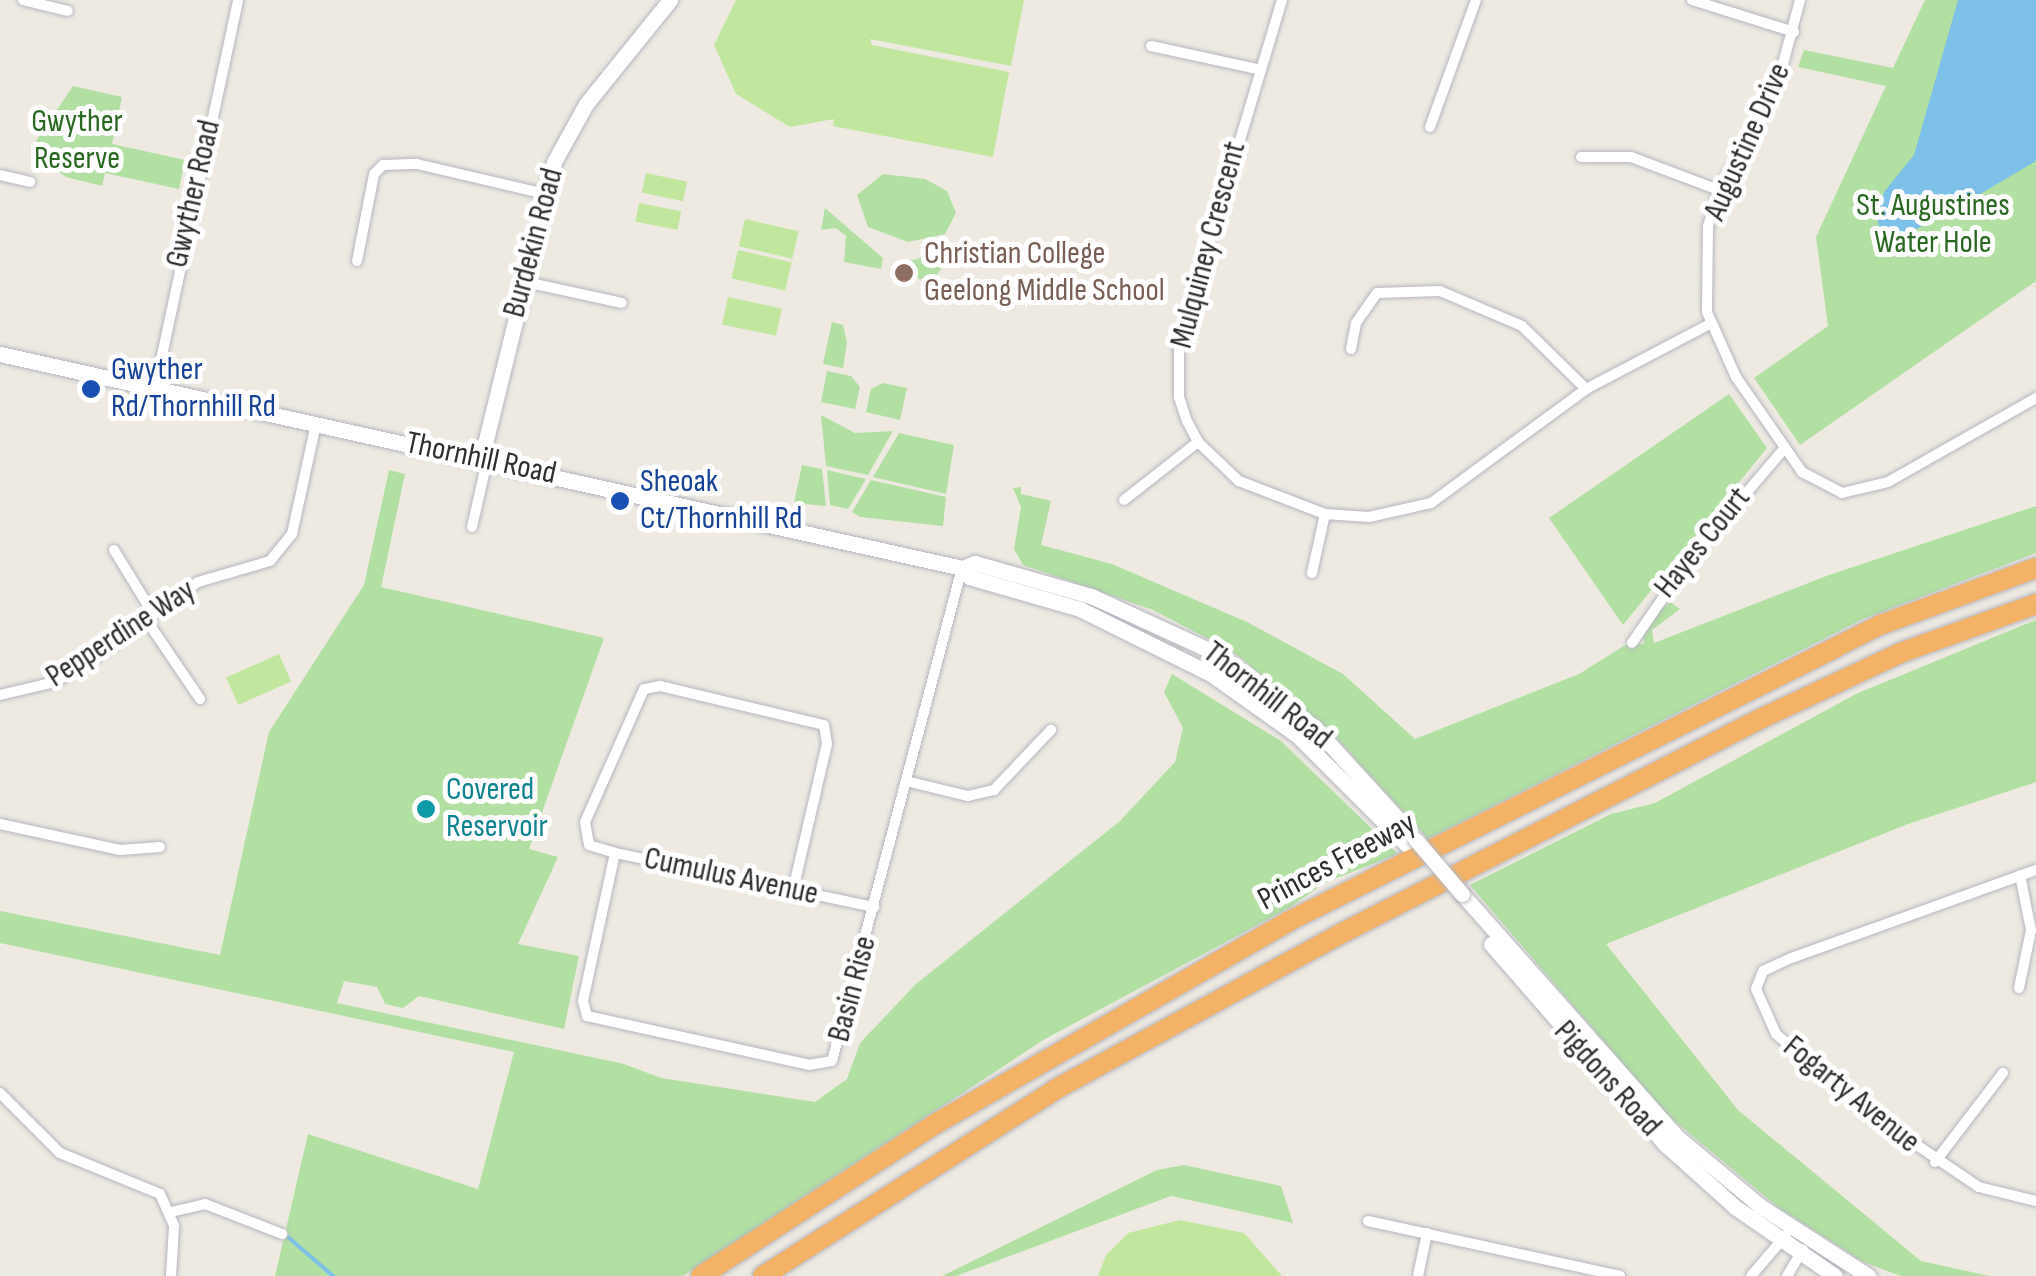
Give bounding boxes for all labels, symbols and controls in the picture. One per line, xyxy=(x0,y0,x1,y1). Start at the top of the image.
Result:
street label: Augustine Drive xyxy=(1696,57,1800,227)
park label: Gwyther Reserve xyxy=(31,104,123,179)
street label: Gwyther Road xyxy=(158,117,230,271)
street label: Mulquiney Crescent xyxy=(1163,137,1255,353)
street label: Burdekin Road xyxy=(496,164,572,322)
park label: St. Augustines Water Hole xyxy=(1856,188,2010,263)
place label: Christian College Geelong Middle School xyxy=(924,236,1165,311)
marker: Christian College Geelong Middle School xyxy=(893,262,915,284)
place label: Gwyther Rd/Thornhill Rd xyxy=(111,352,276,427)
marker: Gwyther Rd/Thornhill Rd xyxy=(80,378,102,400)
street label: Thornhill Road xyxy=(402,424,560,494)
place label: Sheoak Ct/Thornhill Rd xyxy=(640,464,802,539)
street label: Hayes Court xyxy=(1647,480,1759,606)
marker: Sheoak Ct/Thornhill Rd xyxy=(609,490,631,512)
street label: Pepperdine Way xyxy=(39,572,203,696)
street label: Thornhill Road xyxy=(1195,634,1339,758)
place label: Covered Reservoir xyxy=(446,772,548,847)
marker: Covered Reservoir xyxy=(415,798,437,820)
street label: Princes Freeway xyxy=(1252,804,1422,920)
street label: Cumulus Avenue xyxy=(641,840,821,914)
street label: Basin Rise xyxy=(820,932,886,1046)
street label: Pigdons Road xyxy=(1545,1013,1669,1145)
street label: Fogarty Avenue xyxy=(1775,1028,1927,1162)

